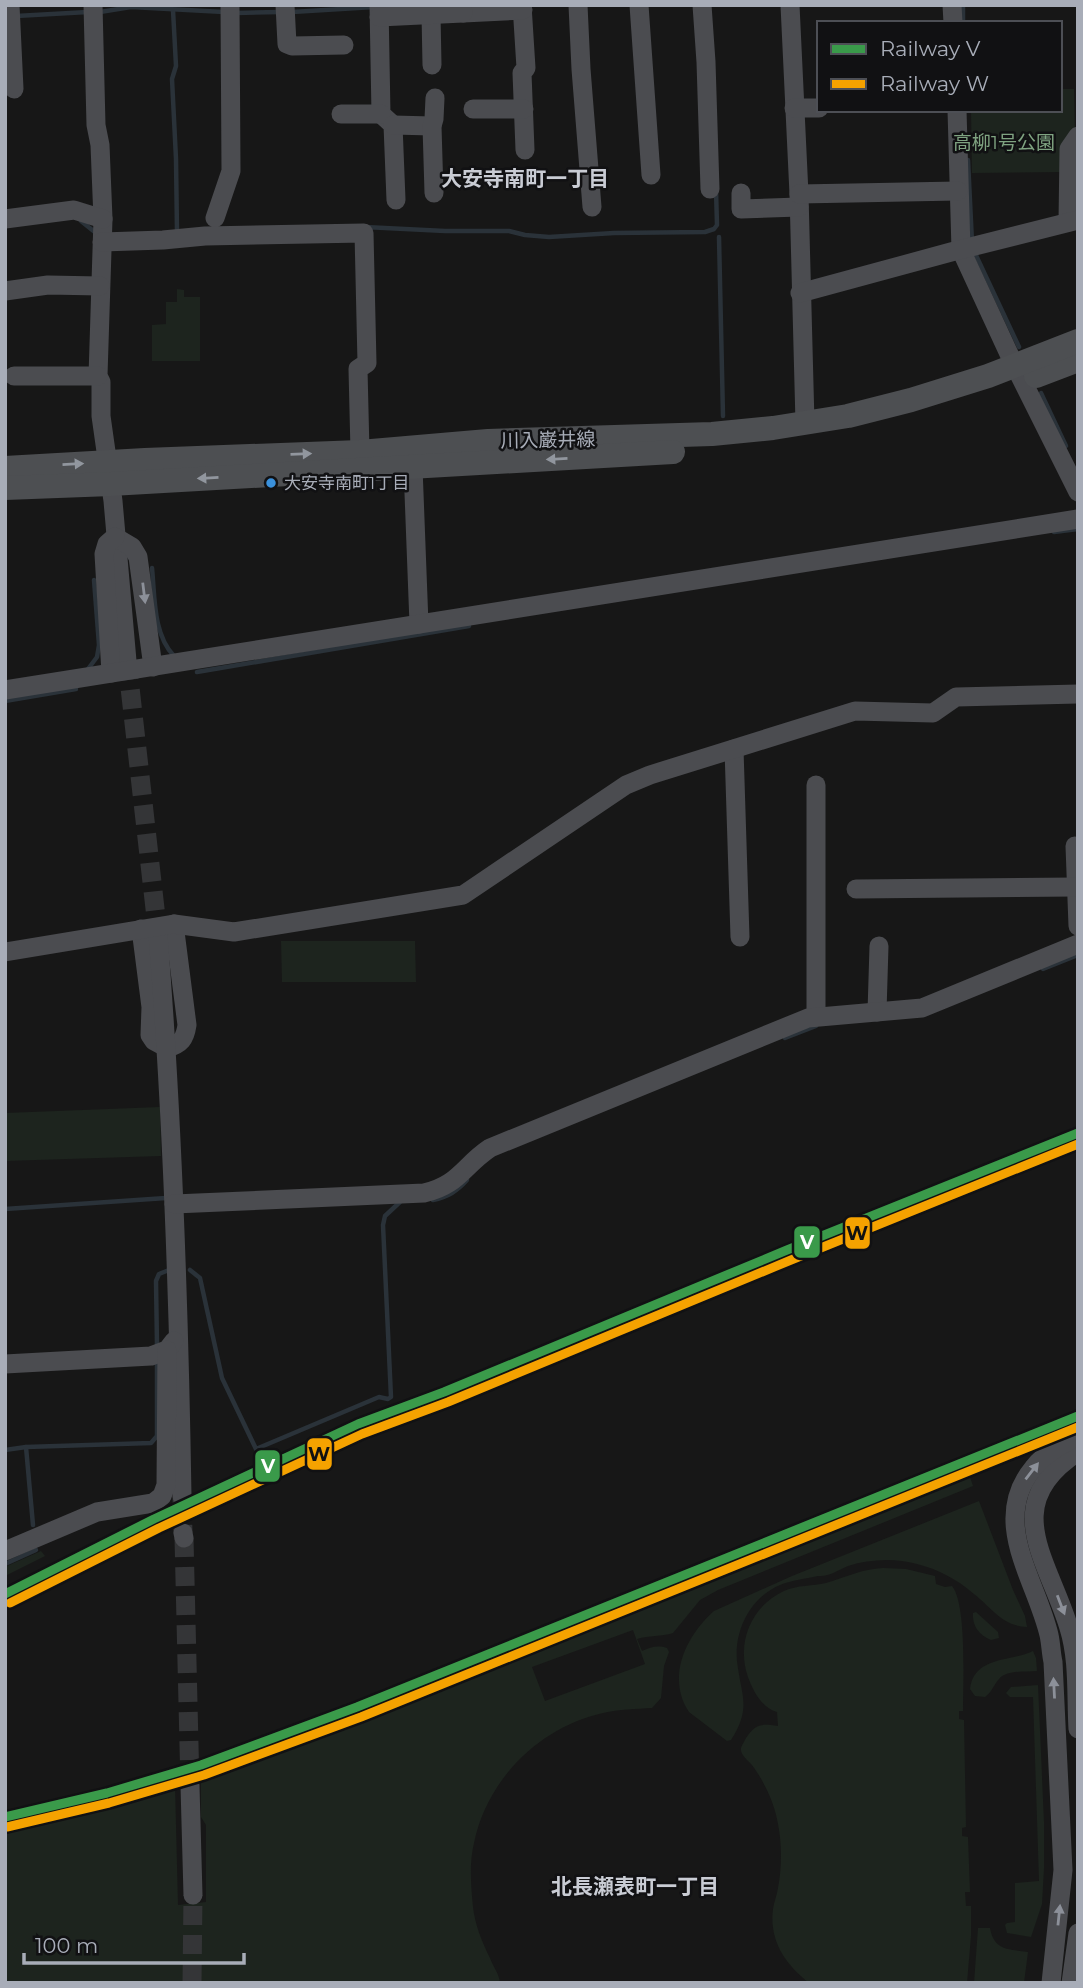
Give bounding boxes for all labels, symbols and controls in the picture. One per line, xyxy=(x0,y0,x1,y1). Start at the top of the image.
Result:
legend xyxy=(817,21,1062,112)
text: Railway V xyxy=(880,36,981,61)
text: Railway W xyxy=(880,71,989,96)
park label: 高柳1号公園 xyxy=(953,131,1055,154)
district label: 大安寺南町一丁目 xyxy=(441,166,609,191)
street label: 川入巌井線 xyxy=(500,428,596,452)
one-way arrow xyxy=(290,449,312,460)
one-way arrow xyxy=(546,453,568,464)
one-way arrow xyxy=(63,458,85,469)
one-way arrow xyxy=(196,473,218,484)
place label: 大安寺南町1丁目 xyxy=(284,473,409,493)
marker: 大安寺南町1丁目 xyxy=(264,476,278,490)
one-way arrow xyxy=(138,583,149,605)
line badge: W xyxy=(844,1216,871,1250)
text: W xyxy=(846,1222,868,1245)
line badge: V xyxy=(793,1225,821,1259)
text: V xyxy=(799,1231,815,1254)
line badge: W xyxy=(306,1437,333,1471)
text: W xyxy=(308,1443,330,1466)
line badge: V xyxy=(254,1449,281,1483)
text: V xyxy=(260,1455,276,1478)
one-way arrow xyxy=(1024,1462,1039,1480)
one-way arrow xyxy=(1055,1595,1066,1616)
one-way arrow xyxy=(1048,1677,1059,1699)
district label: 北長瀬表町一丁目 xyxy=(551,1874,719,1899)
one-way arrow xyxy=(1054,1904,1065,1926)
scale bar xyxy=(24,1922,245,1966)
text: 100 m xyxy=(35,1933,98,1958)

